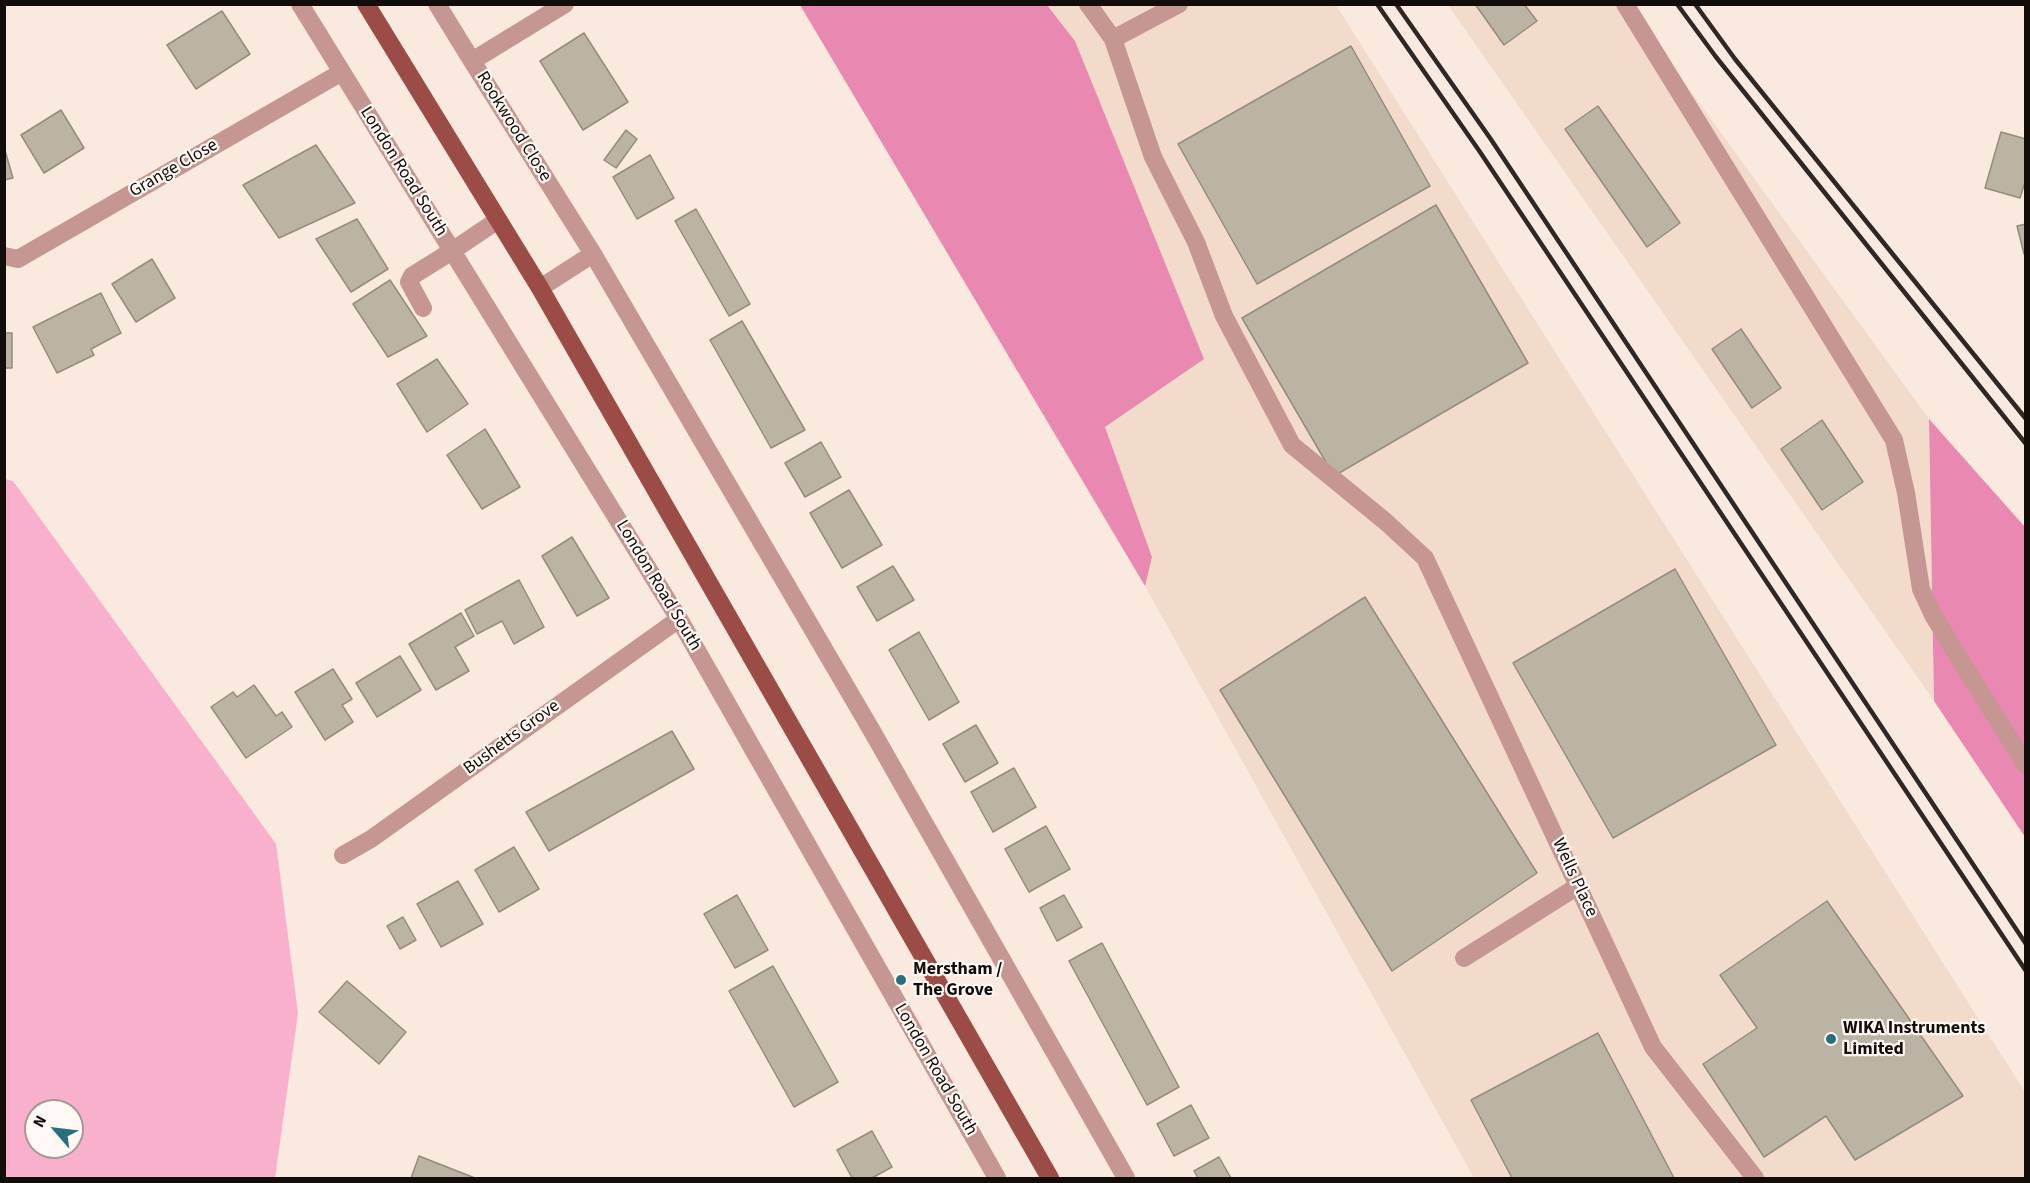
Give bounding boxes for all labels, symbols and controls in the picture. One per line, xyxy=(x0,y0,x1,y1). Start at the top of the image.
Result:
street label: Rookwood Close xyxy=(471,68,555,186)
street label: London Road South xyxy=(354,103,452,241)
street label: Grange Close xyxy=(126,135,222,203)
street label: London Road South xyxy=(610,517,706,655)
street label: Bushetts Grove xyxy=(460,696,564,780)
street label: Wells Place xyxy=(1546,835,1602,921)
place label: Merstham / The Grove xyxy=(913,959,1002,1002)
marker: Merstham / The Grove xyxy=(894,973,908,987)
street label: London Road South xyxy=(888,1000,982,1140)
place label: WIKA Instruments Limited xyxy=(1843,1018,1985,1060)
marker: WIKA Instruments Limited xyxy=(1824,1032,1838,1046)
north arrow xyxy=(24,1099,84,1159)
text: N xyxy=(28,1112,52,1131)

